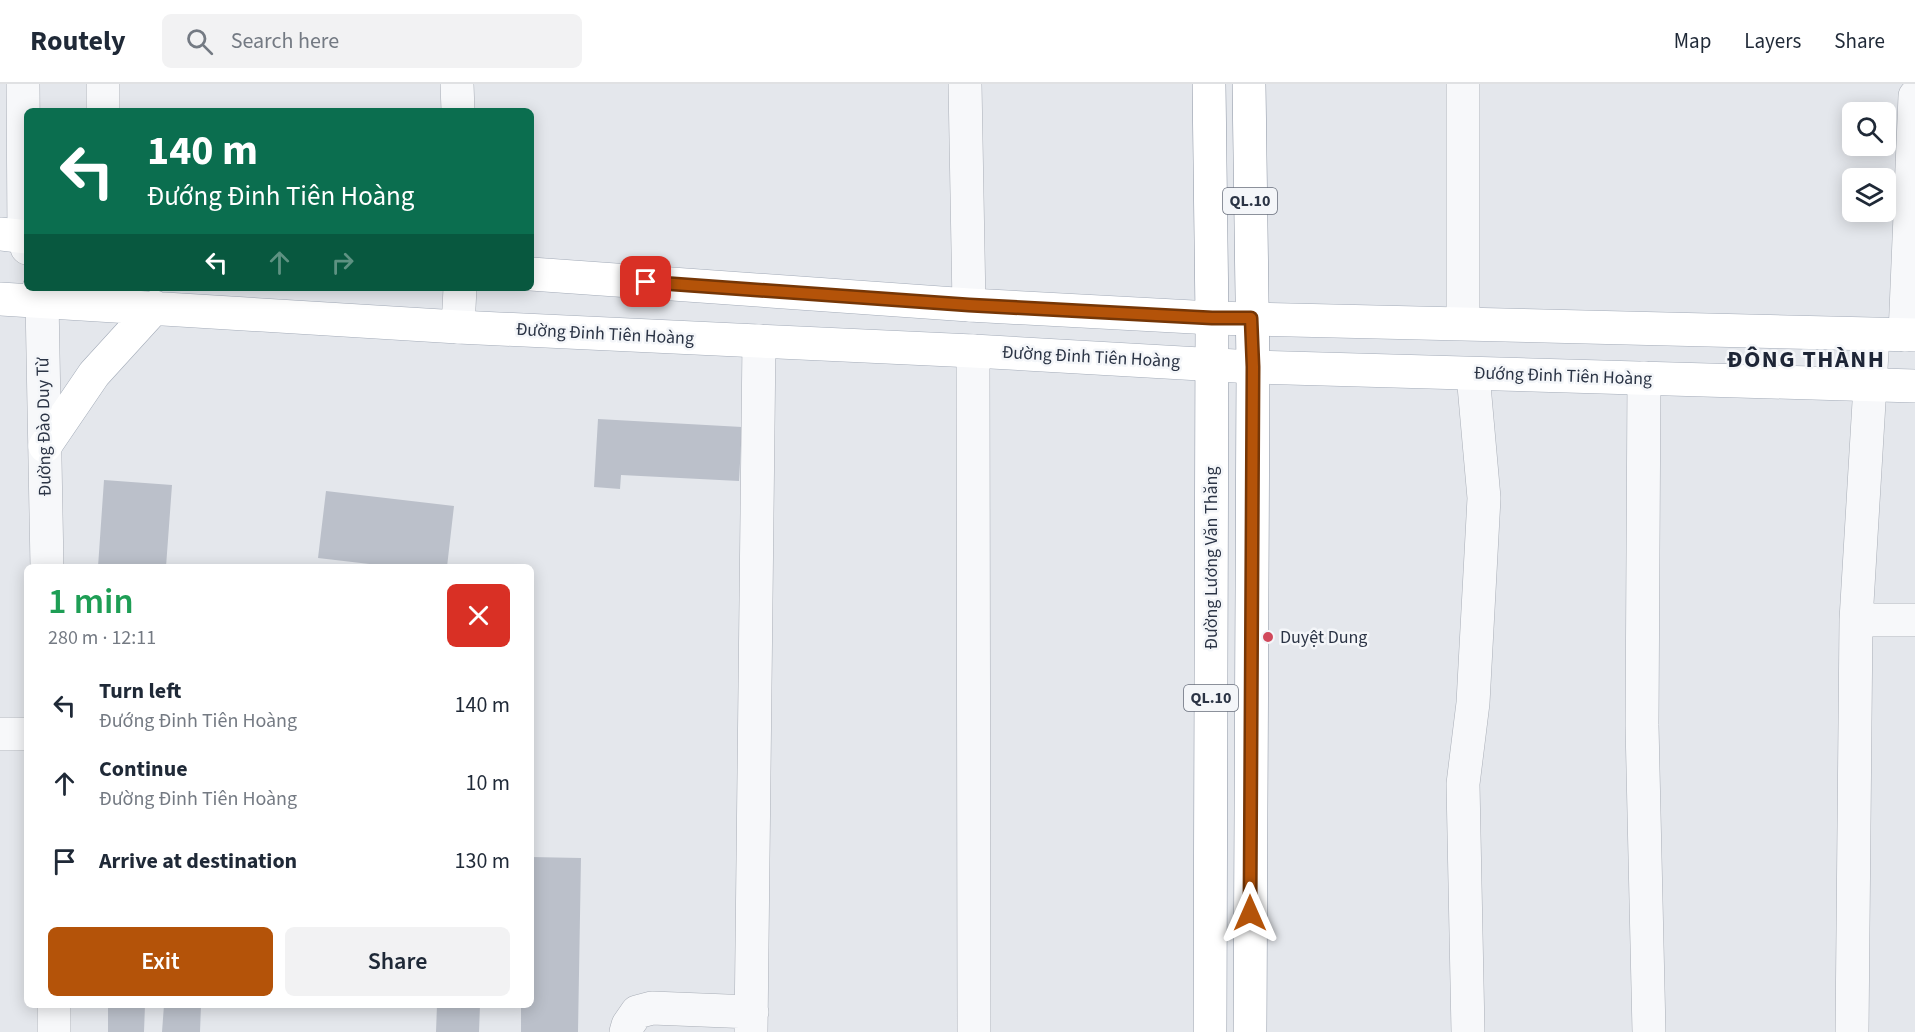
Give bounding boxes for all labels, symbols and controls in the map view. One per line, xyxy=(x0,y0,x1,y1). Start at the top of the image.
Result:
search box xyxy=(162,14,582,68)
text: Routely xyxy=(30,21,126,61)
icon: search xyxy=(183,25,216,58)
text: Search here xyxy=(231,25,339,57)
text: Map xyxy=(1674,26,1711,56)
text: Layers xyxy=(1744,26,1801,56)
text: Share xyxy=(1834,26,1885,56)
map controls xyxy=(1842,102,1896,222)
button: search xyxy=(1842,102,1896,156)
text: 140 m xyxy=(147,121,258,181)
icon: left xyxy=(48,132,126,210)
button: layers xyxy=(1842,168,1896,222)
text: Đướng Đinh Tiên Hoàng xyxy=(147,177,414,216)
road number: QL.10 xyxy=(1223,188,1277,214)
icon: left xyxy=(200,246,233,279)
icon: ahead xyxy=(263,246,296,279)
icon: right xyxy=(326,246,359,279)
pin xyxy=(620,256,671,307)
icon: arrive xyxy=(629,265,662,298)
street label: Đường Đinh Tiên Hoàng xyxy=(515,317,695,351)
street label: Đường Đinh Tiên Hoàng xyxy=(1001,340,1181,374)
district label: ĐÔNG THÀNH xyxy=(1727,342,1885,377)
street label: Đường Đào Duy Từ xyxy=(30,356,58,497)
street label: Đướng Đinh Tiên Hoàng xyxy=(1473,360,1653,392)
street label: Đường Lương Văn Thăng xyxy=(1199,467,1224,649)
text: 1 min xyxy=(48,576,134,627)
button: close xyxy=(447,584,510,647)
text: 280 m · 12:11 xyxy=(48,624,156,652)
place label: Duyệt Dung xyxy=(1280,625,1367,650)
marker: Duyệt Dung xyxy=(1261,630,1275,644)
text: Turn left xyxy=(99,675,181,707)
road number: QL.10 xyxy=(1184,685,1238,711)
icon: left xyxy=(48,689,81,722)
text: 140 m xyxy=(455,689,510,721)
text: Đướng Đinh Tiên Hoàng xyxy=(99,707,297,735)
text: Continue xyxy=(99,753,188,785)
icon: ahead xyxy=(48,767,81,800)
text: 10 m xyxy=(465,767,510,799)
text: Đường Đinh Tiên Hoàng xyxy=(99,785,297,813)
icon: arrive xyxy=(48,845,81,878)
text: Arrive at destination xyxy=(99,845,297,877)
text: 130 m xyxy=(455,845,510,877)
position arrow xyxy=(1218,881,1282,945)
button: Exit xyxy=(48,927,273,996)
button: Share xyxy=(285,927,510,996)

